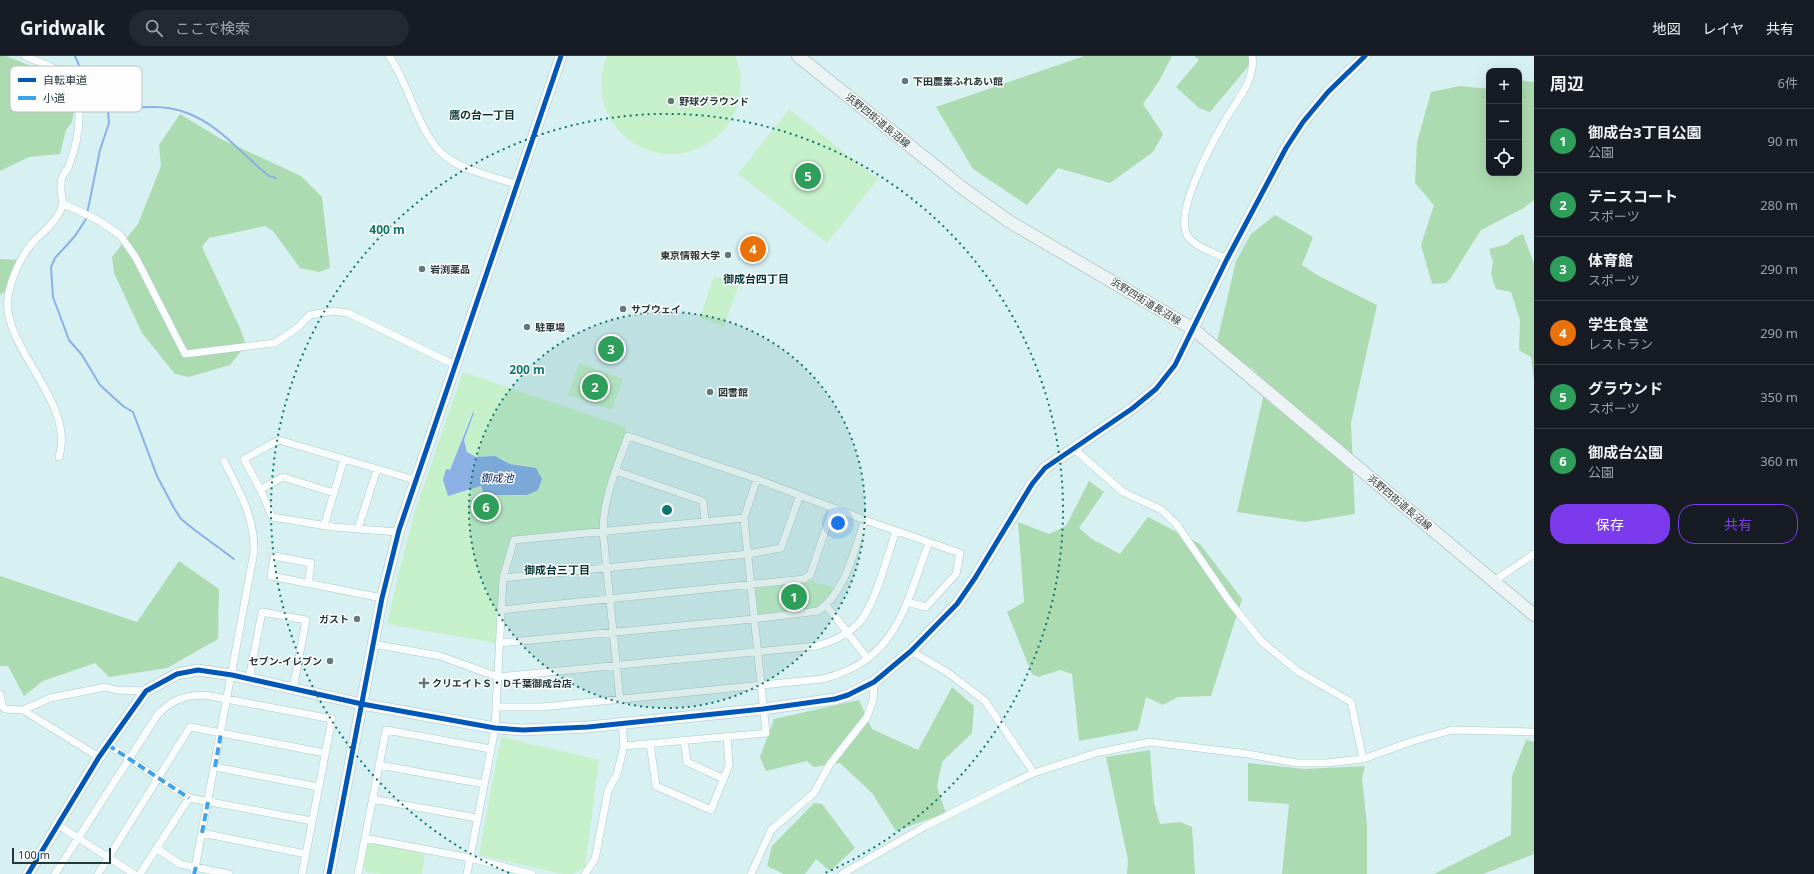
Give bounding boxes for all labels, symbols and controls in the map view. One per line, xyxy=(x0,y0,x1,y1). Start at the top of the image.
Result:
search box xyxy=(129,10,409,46)
text: Gridwalk xyxy=(20,15,105,41)
icon: search xyxy=(143,17,165,39)
text: ここで検索 xyxy=(175,18,250,38)
text: 地図 xyxy=(1652,19,1680,38)
text: レイヤ xyxy=(1702,19,1744,38)
text: 共有 xyxy=(1766,19,1794,38)
legend xyxy=(10,66,142,112)
map controls xyxy=(1486,68,1522,176)
button: + xyxy=(1486,68,1522,104)
text: 自転車道 xyxy=(43,72,87,87)
text: 周辺 xyxy=(1550,72,1584,95)
place label: 下田農業ふれあい館 xyxy=(913,74,1003,88)
text: 6件 xyxy=(1778,74,1798,92)
marker: 下田農業ふれあい館 xyxy=(900,76,910,86)
street label: 浜野四街道長沼線 xyxy=(843,89,913,151)
text: 小道 xyxy=(43,90,65,105)
place label: 野球グラウンド xyxy=(679,94,749,108)
marker: 野球グラウンド xyxy=(666,96,676,106)
button: − xyxy=(1486,104,1522,140)
district label: 鷹の台一丁目 xyxy=(449,107,515,122)
text: 御成台3丁目公園 xyxy=(1588,122,1702,142)
text: 1 xyxy=(1559,132,1567,150)
text: 90 m xyxy=(1768,132,1798,150)
button: locate xyxy=(1486,140,1522,176)
text: 公園 xyxy=(1588,143,1614,161)
pin: 5 xyxy=(795,161,821,191)
text: テニスコート xyxy=(1588,186,1678,206)
text: 2 xyxy=(1559,196,1567,214)
text: 280 m xyxy=(1760,196,1798,214)
text: スポーツ xyxy=(1588,207,1640,225)
text: 400 m xyxy=(369,221,405,238)
pin: 4 xyxy=(740,234,766,264)
place label: 東京情報大学 xyxy=(660,248,720,262)
marker: 東京情報大学 xyxy=(723,250,733,260)
text: 体育館 xyxy=(1588,250,1633,270)
text: 3 xyxy=(1559,260,1567,278)
text: 290 m xyxy=(1760,260,1798,278)
place label: 岩渕薬品 xyxy=(430,262,470,276)
marker: 岩渕薬品 xyxy=(417,264,427,274)
district label: 御成台四丁目 xyxy=(723,271,789,286)
text: スポーツ xyxy=(1588,271,1640,289)
street label: 浜野四街道長沼線 xyxy=(1108,274,1184,328)
place label: サブウェイ xyxy=(631,302,681,316)
marker: サブウェイ xyxy=(618,304,628,314)
text: 学生食堂 xyxy=(1588,314,1648,334)
place label: 駐車場 xyxy=(535,320,565,334)
marker: 駐車場 xyxy=(522,322,532,332)
text: 4 xyxy=(1559,324,1567,342)
text: 290 m xyxy=(1760,324,1798,342)
pin: 3 xyxy=(598,334,624,364)
text: レストラン xyxy=(1588,335,1653,353)
text: 200 m xyxy=(509,361,545,378)
pin: 2 xyxy=(582,372,608,402)
text: グラウンド xyxy=(1588,378,1663,398)
place label: 図書館 xyxy=(718,385,748,399)
marker: 図書館 xyxy=(705,387,715,397)
text: 5 xyxy=(1559,388,1567,406)
text: 350 m xyxy=(1760,388,1798,406)
text: スポーツ xyxy=(1588,399,1640,417)
text: 御成台公園 xyxy=(1588,442,1663,462)
text: 6 xyxy=(1559,452,1567,470)
text: 360 m xyxy=(1760,452,1798,470)
text: 公園 xyxy=(1588,463,1614,481)
water label: 御成池 xyxy=(481,470,514,485)
street label: 浜野四街道長沼線 xyxy=(1365,471,1435,533)
pin: 6 xyxy=(473,492,499,522)
centre of rings xyxy=(660,503,674,517)
button: 保存 xyxy=(1550,504,1670,544)
button: 共有 xyxy=(1678,504,1798,544)
your location xyxy=(828,513,848,533)
district label: 御成台三丁目 xyxy=(524,562,590,577)
pin: 1 xyxy=(781,582,807,612)
place label: ガスト xyxy=(319,612,349,626)
marker: ガスト xyxy=(352,614,362,624)
place label: セブン-イレブン xyxy=(249,654,322,668)
marker: セブン-イレブン xyxy=(325,656,335,666)
place label: クリエイトＳ・Ｄ千葉御成台店 xyxy=(432,676,572,690)
marker: クリエイトＳ・Ｄ千葉御成台店 xyxy=(419,678,429,688)
scale bar xyxy=(12,846,111,865)
text: 100 m xyxy=(18,847,50,862)

